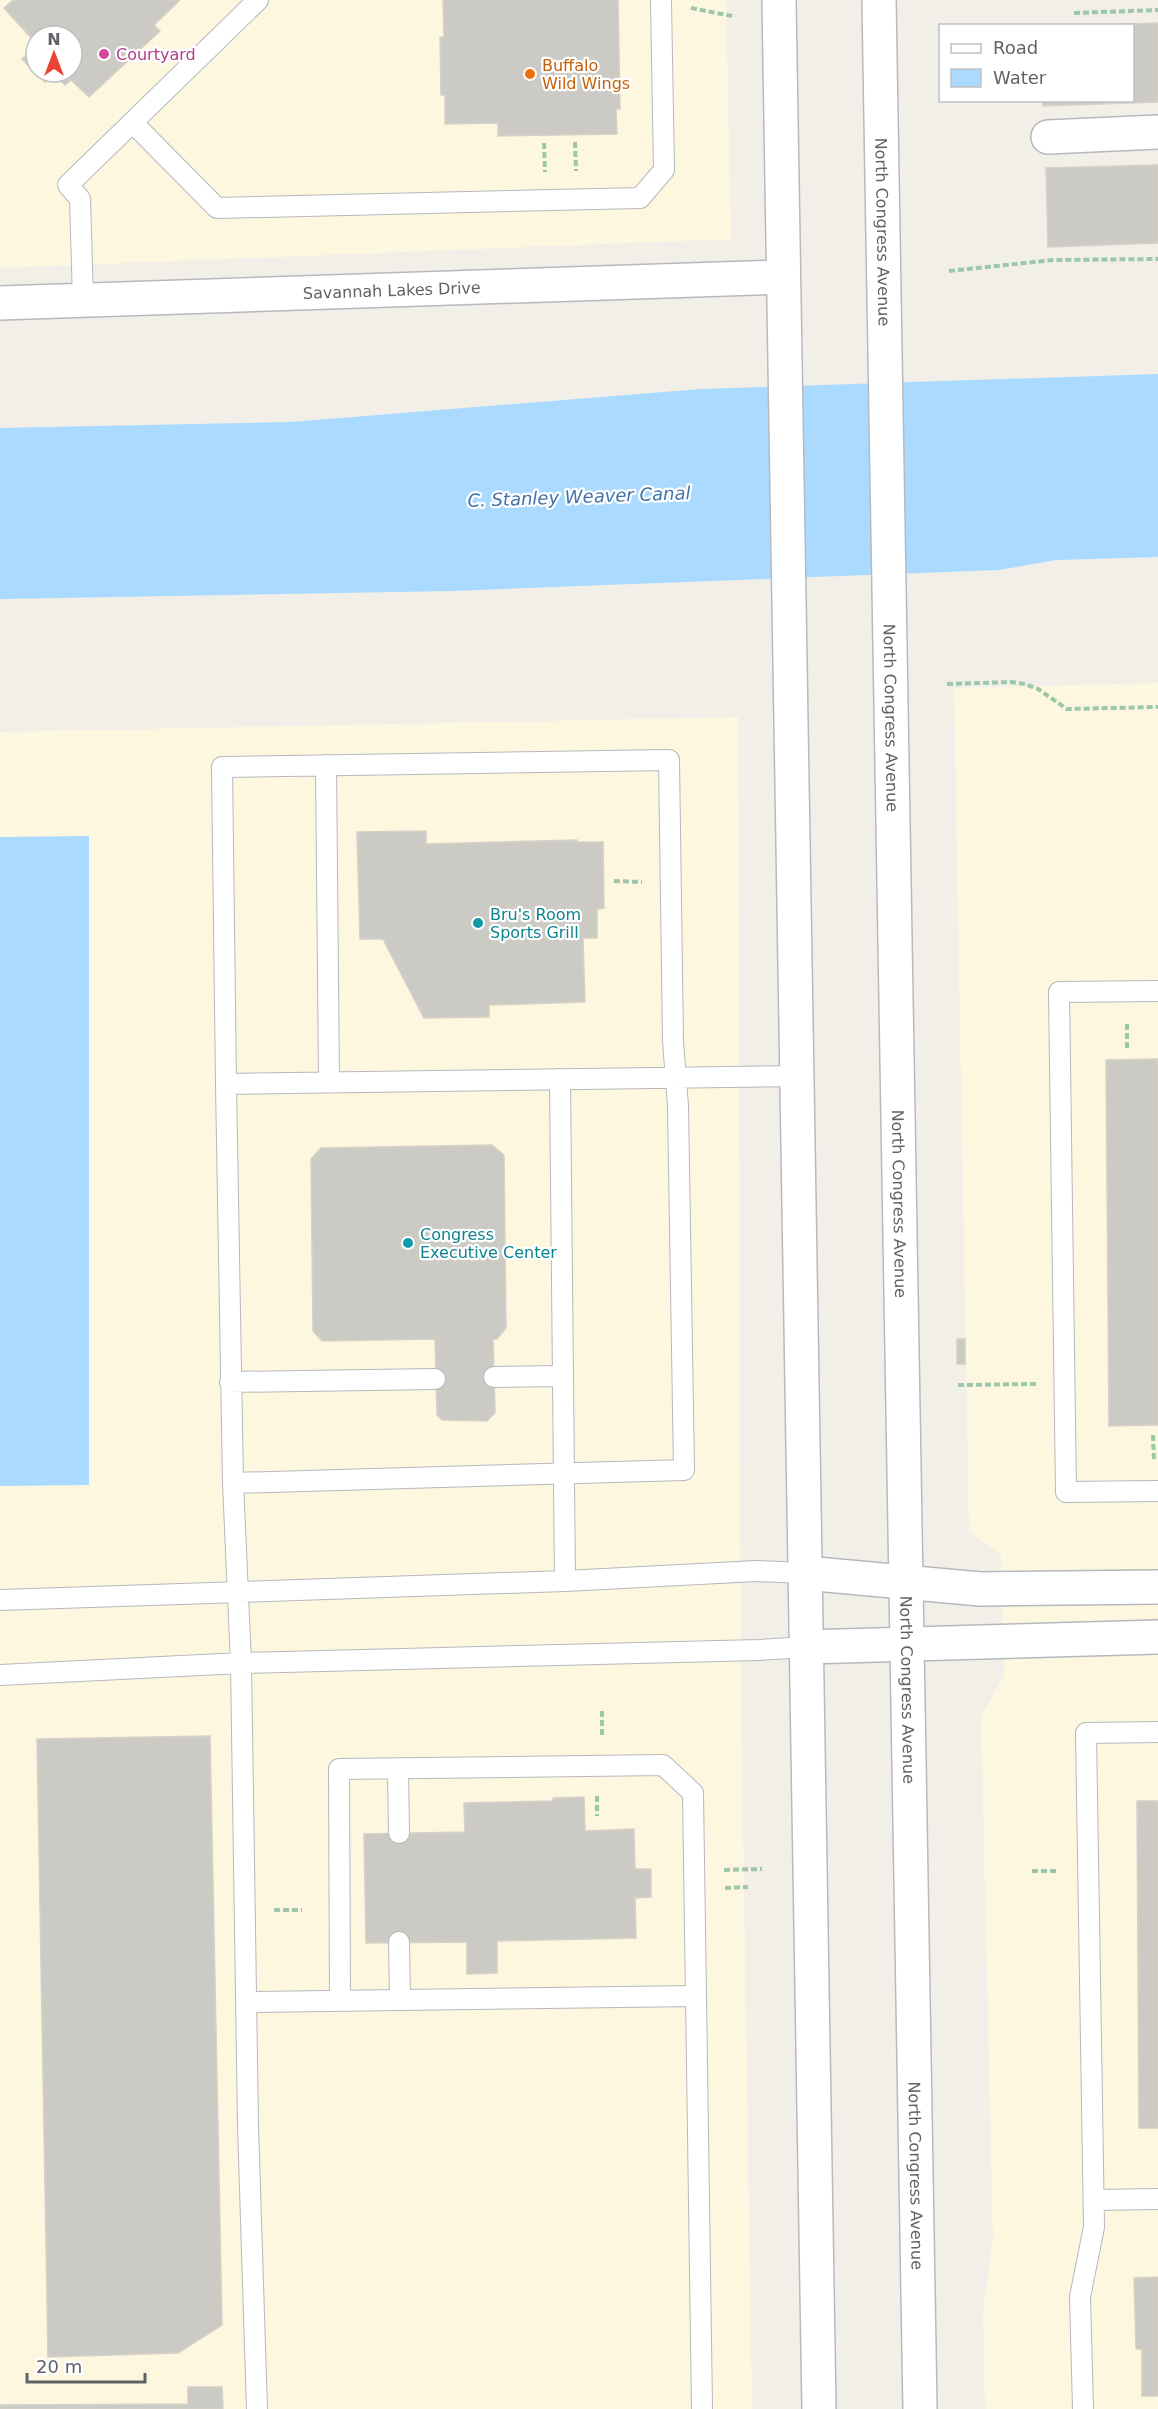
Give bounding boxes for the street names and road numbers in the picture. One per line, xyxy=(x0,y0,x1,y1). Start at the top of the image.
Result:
street label: North Congress Avenue xyxy=(871,138,894,326)
street label: Savannah Lakes Drive xyxy=(303,278,481,303)
street label: North Congress Avenue xyxy=(880,624,902,812)
street label: North Congress Avenue xyxy=(888,1109,910,1298)
street label: North Congress Avenue xyxy=(896,1595,918,1784)
street label: North Congress Avenue xyxy=(904,2081,927,2270)

